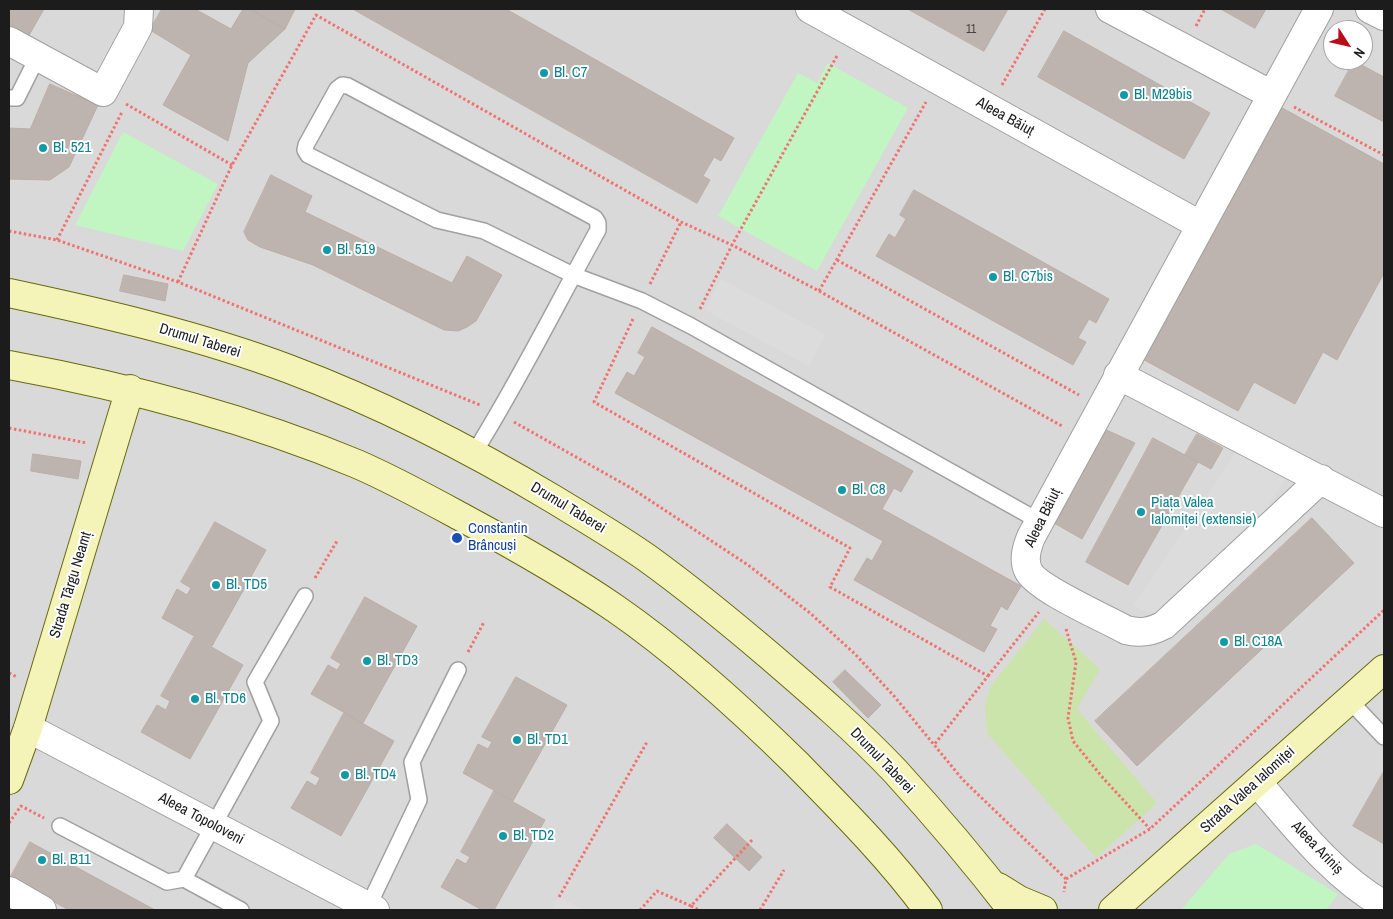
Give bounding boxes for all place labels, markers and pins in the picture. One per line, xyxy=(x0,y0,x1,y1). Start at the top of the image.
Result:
place label: Bl. C7 xyxy=(554,64,587,82)
marker: Bl. C7 xyxy=(538,67,550,79)
place label: Bl. M29bis xyxy=(1134,86,1192,104)
marker: Bl. M29bis xyxy=(1118,89,1130,101)
place label: Bl. 521 xyxy=(53,139,91,157)
marker: Bl. 521 xyxy=(37,142,49,154)
place label: Bl. 519 xyxy=(337,241,375,259)
marker: Bl. 519 xyxy=(321,244,333,256)
place label: Bl. C7bis xyxy=(1003,268,1053,286)
marker: Bl. C7bis xyxy=(987,271,999,283)
place label: Bl. C8 xyxy=(852,481,885,499)
marker: Bl. C8 xyxy=(836,484,848,496)
place label: Piața Valea Ialomiței (extensie) xyxy=(1151,494,1256,529)
marker: Piața Valea Ialomiței (extensie) xyxy=(1135,506,1147,518)
place label: Constantin Brâncuși xyxy=(468,520,527,555)
marker: Constantin Brâncuși xyxy=(450,531,464,545)
place label: Bl. TD5 xyxy=(226,576,267,594)
marker: Bl. TD5 xyxy=(210,579,222,591)
place label: Bl. C18A xyxy=(1234,633,1283,651)
marker: Bl. C18A xyxy=(1218,636,1230,648)
place label: Bl. TD3 xyxy=(377,652,418,670)
marker: Bl. TD3 xyxy=(361,655,373,667)
place label: Bl. TD6 xyxy=(205,690,246,708)
marker: Bl. TD6 xyxy=(189,693,201,705)
place label: Bl. TD1 xyxy=(527,731,568,749)
marker: Bl. TD1 xyxy=(511,734,523,746)
place label: Bl. TD4 xyxy=(355,766,396,784)
marker: Bl. TD4 xyxy=(339,769,351,781)
place label: Bl. TD2 xyxy=(513,827,554,845)
marker: Bl. TD2 xyxy=(497,830,509,842)
place label: Bl. B11 xyxy=(52,851,91,869)
marker: Bl. B11 xyxy=(36,854,48,866)

